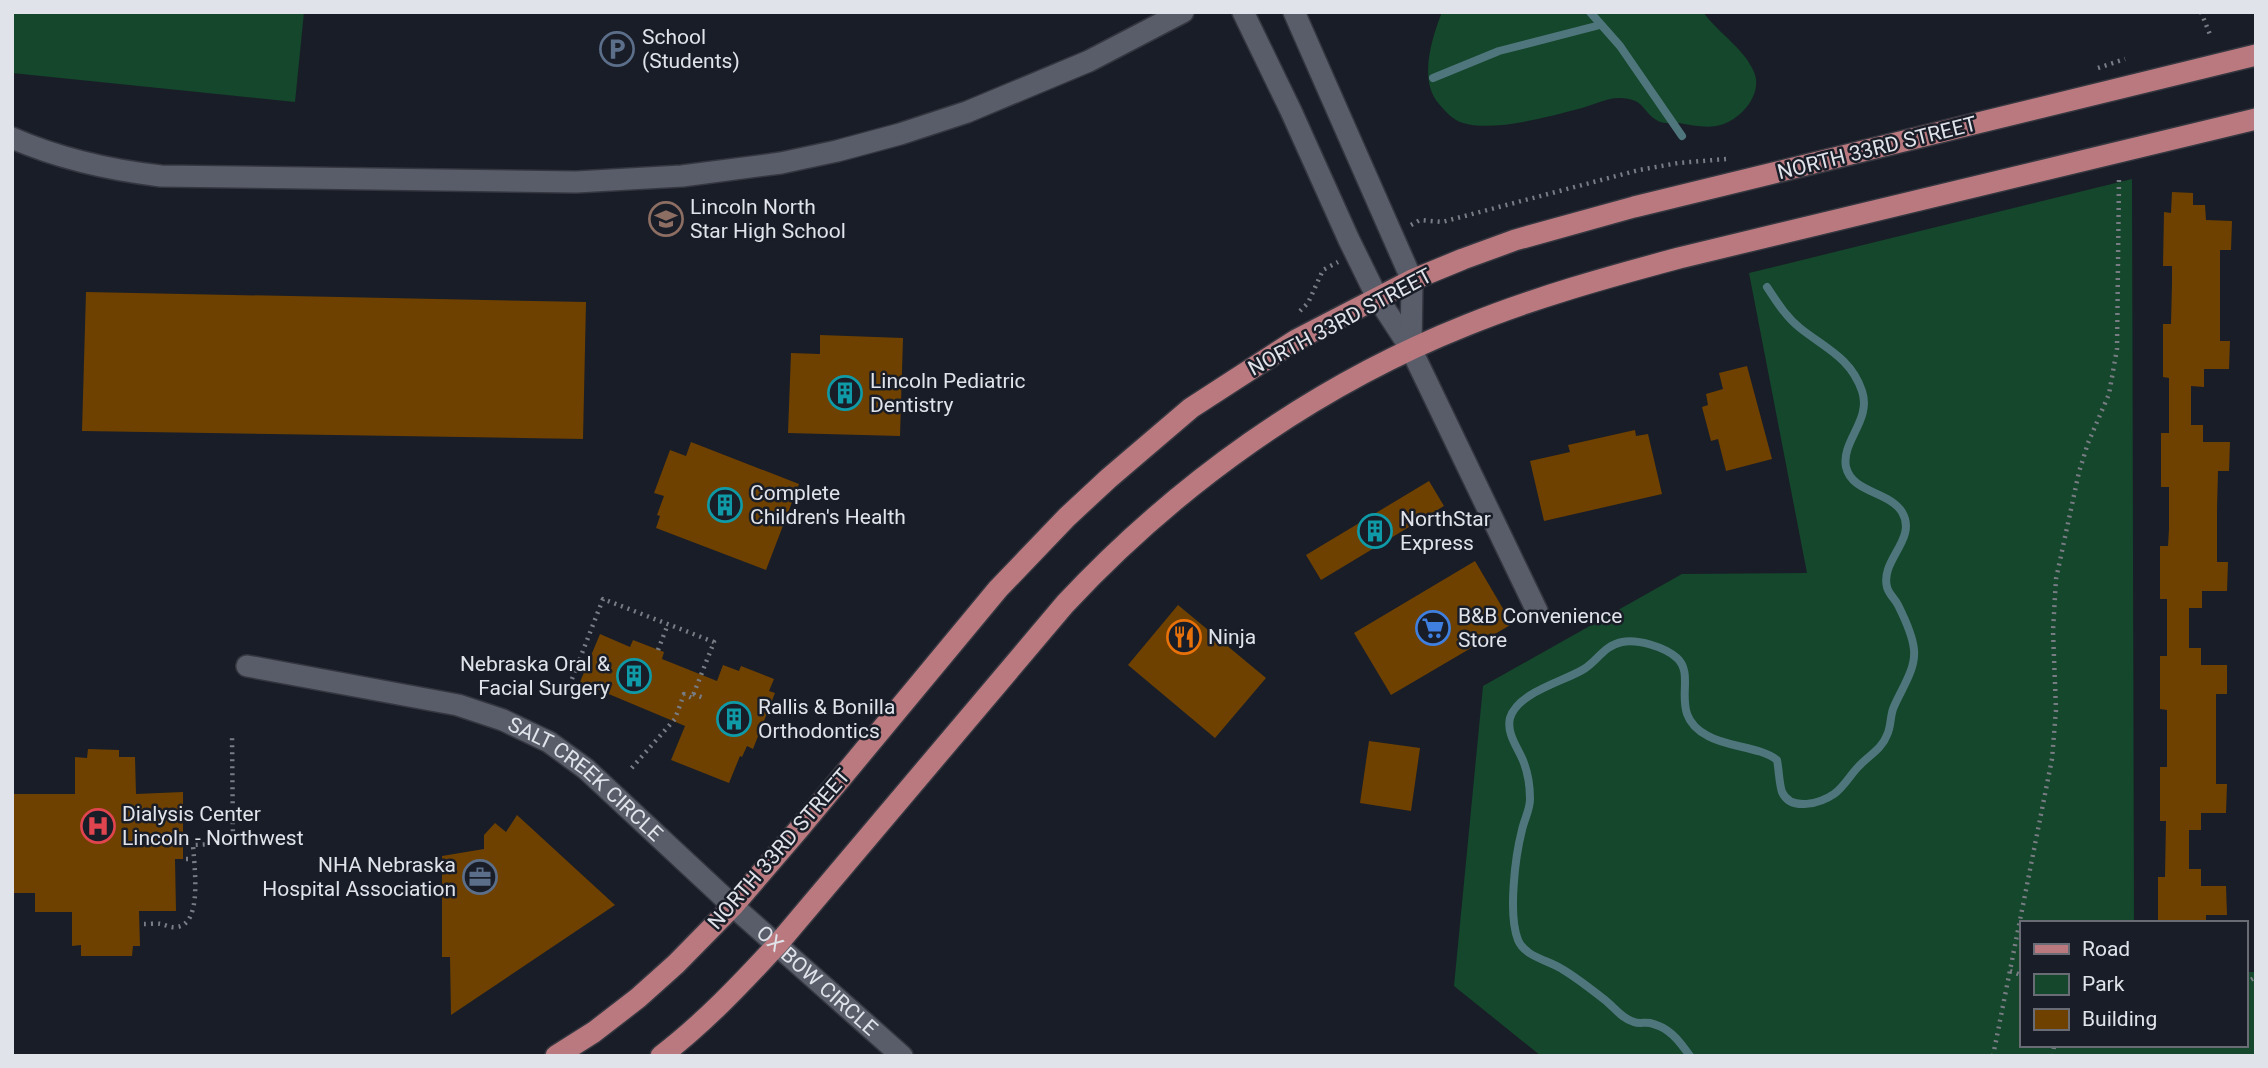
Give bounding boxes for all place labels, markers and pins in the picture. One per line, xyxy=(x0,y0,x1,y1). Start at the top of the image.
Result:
place label: School (Students) xyxy=(642,25,740,73)
parking icon: School (Students) xyxy=(598,30,636,68)
place label: Lincoln North Star High School xyxy=(690,195,846,243)
school or university icon: Lincoln North Star High School xyxy=(647,200,685,238)
place label: Lincoln Pediatric Dentistry xyxy=(870,369,1026,417)
building icon: Lincoln Pediatric Dentistry xyxy=(826,374,864,412)
place label: Complete Children's Health xyxy=(750,481,906,529)
building icon: Complete Children's Health xyxy=(706,486,744,524)
place label: NorthStar Express xyxy=(1400,507,1491,555)
building icon: NorthStar Express xyxy=(1356,512,1394,550)
place label: B&B Convenience Store xyxy=(1458,604,1622,652)
supermarket icon: B&B Convenience Store xyxy=(1414,609,1452,647)
restaurant icon: Ninja xyxy=(1165,618,1203,656)
place label: Ninja xyxy=(1208,625,1256,649)
place label: Nebraska Oral & Facial Surgery xyxy=(460,652,610,700)
building icon: Nebraska Oral & Facial Surgery xyxy=(615,657,653,695)
place label: Rallis & Bonilla Orthodontics xyxy=(758,695,895,743)
building icon: Rallis & Bonilla Orthodontics xyxy=(715,700,753,738)
place label: Dialysis Center Lincoln - Northwest xyxy=(122,802,304,850)
hospital icon: Dialysis Center Lincoln - Northwest xyxy=(79,807,117,845)
place label: NHA Nebraska Hospital Association xyxy=(262,853,456,901)
office icon: NHA Nebraska Hospital Association xyxy=(461,858,499,896)

